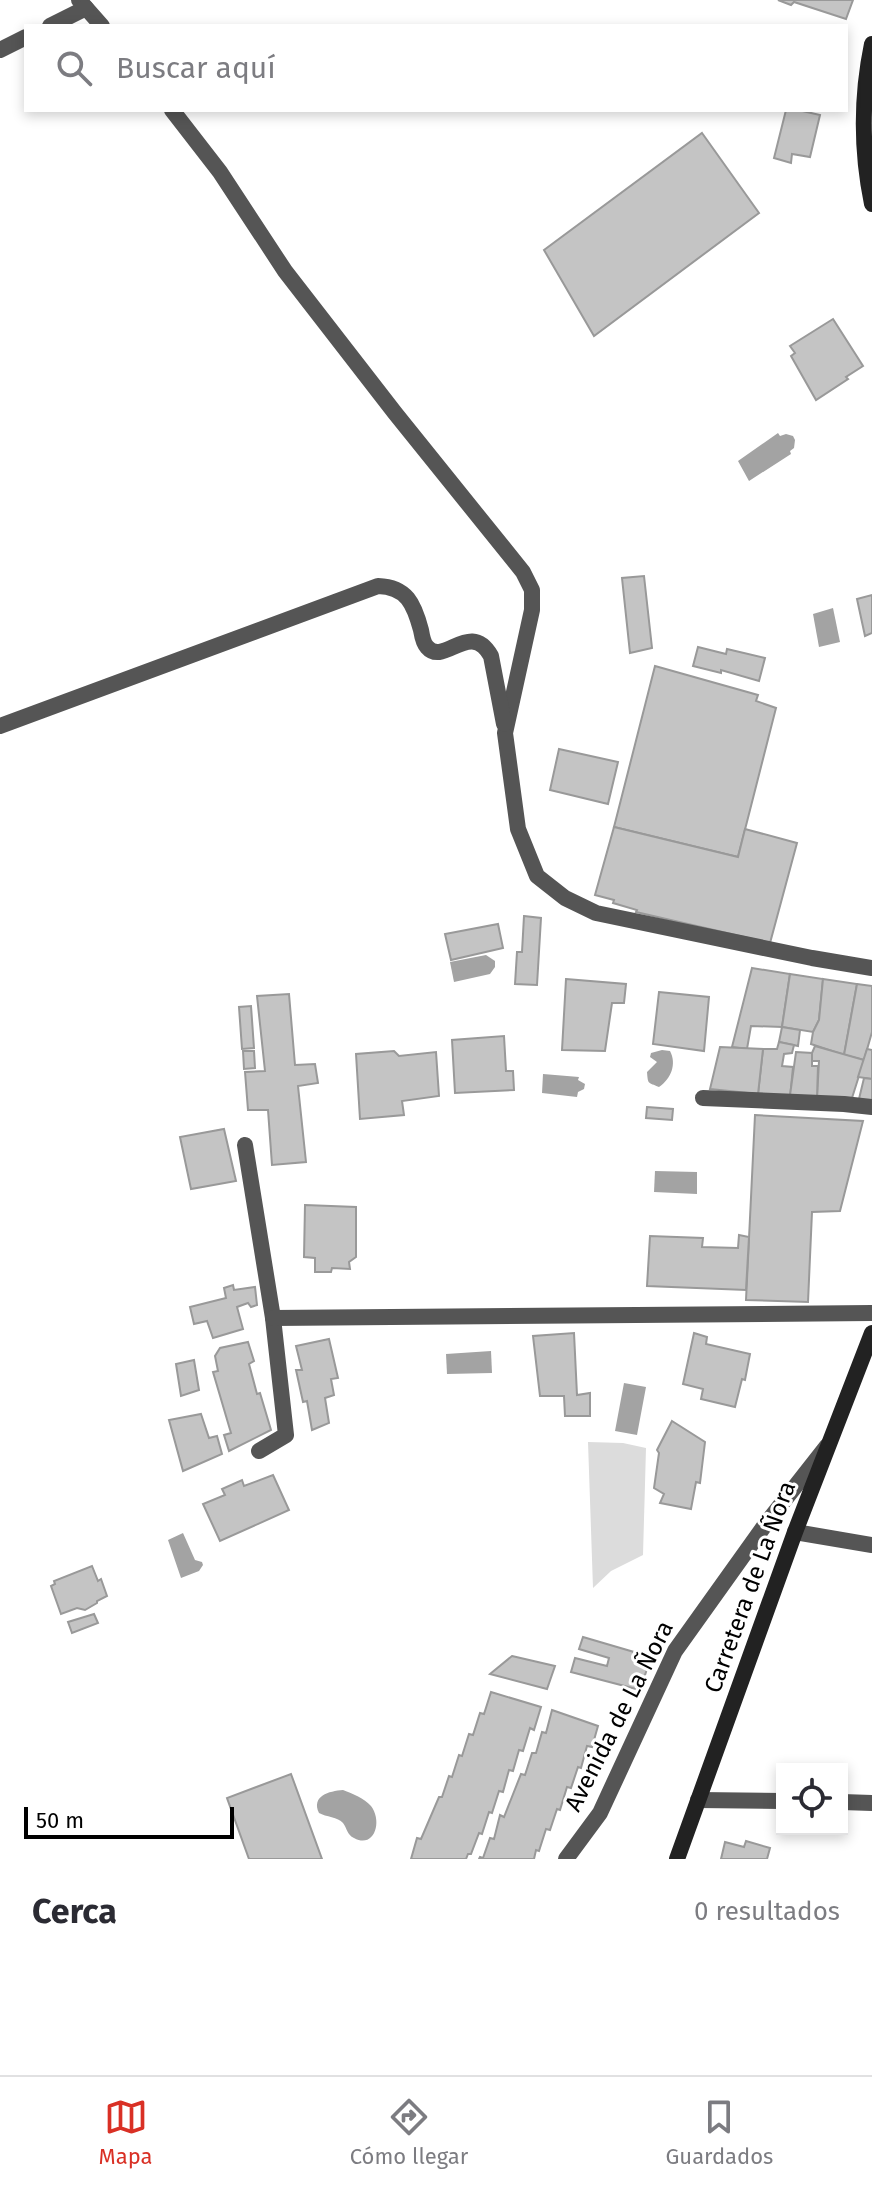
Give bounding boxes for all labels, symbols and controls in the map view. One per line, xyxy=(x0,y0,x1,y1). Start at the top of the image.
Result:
search box xyxy=(24,24,848,112)
icon: search xyxy=(52,46,96,90)
text: Buscar aquí xyxy=(116,50,276,86)
street label: Carretera de La Ñora xyxy=(699,1477,801,1697)
street label: Avenida de La Ñora xyxy=(559,1616,679,1816)
map controls xyxy=(776,1763,848,1835)
button: locate xyxy=(776,1763,848,1835)
scale bar xyxy=(24,1803,234,1839)
text: 50 m xyxy=(36,1807,84,1834)
text: Cerca xyxy=(32,1891,117,1932)
text: 0 resultados xyxy=(694,1896,840,1927)
tab: Mapa xyxy=(99,2095,153,2170)
tab: Cómo llegar xyxy=(350,2095,468,2170)
tab: Guardados xyxy=(665,2095,773,2170)

